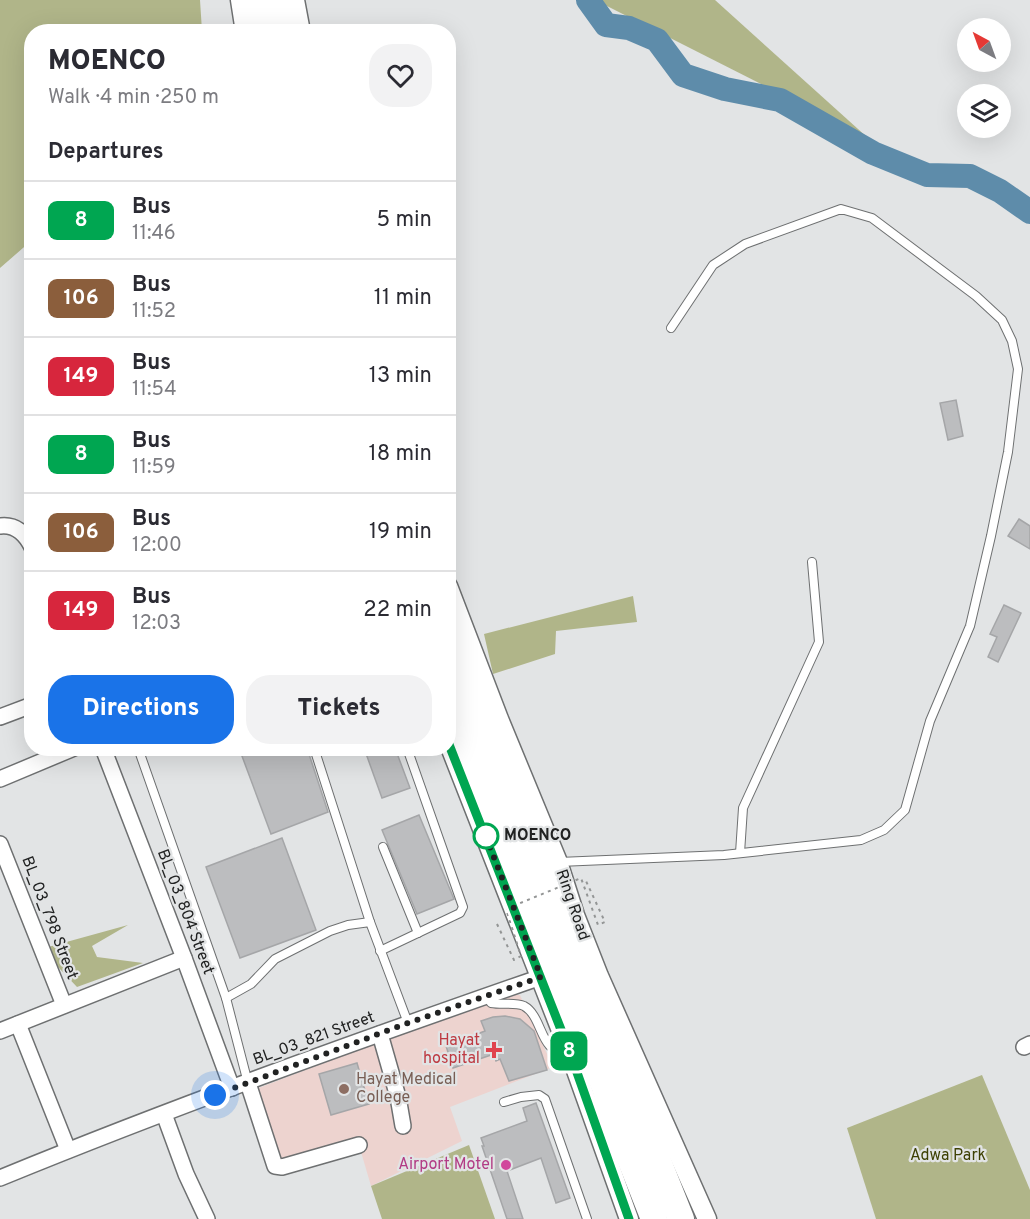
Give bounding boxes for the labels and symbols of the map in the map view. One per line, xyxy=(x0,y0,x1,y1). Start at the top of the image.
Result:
north arrow xyxy=(957,18,1011,72)
marker: MOENCO xyxy=(473,823,499,849)
place label: MOENCO xyxy=(504,826,571,846)
street label: BL_03_804 Street xyxy=(152,847,218,977)
street label: BL_03_798 Street xyxy=(16,854,82,982)
street label: Ring Road xyxy=(551,867,593,943)
street label: BL_03_821 Street xyxy=(250,1008,378,1070)
place label: Hayat hospital xyxy=(423,1031,480,1069)
line badge: 8 xyxy=(550,1032,588,1070)
marker: Hayat hospital xyxy=(485,1041,503,1059)
place label: Hayat Medical College xyxy=(356,1070,457,1108)
your location xyxy=(200,1080,230,1110)
marker: Hayat Medical College xyxy=(337,1082,351,1096)
park label: Adwa Park xyxy=(910,1146,986,1166)
place label: Airport Motel xyxy=(398,1155,494,1175)
marker: Airport Motel xyxy=(499,1158,513,1172)

